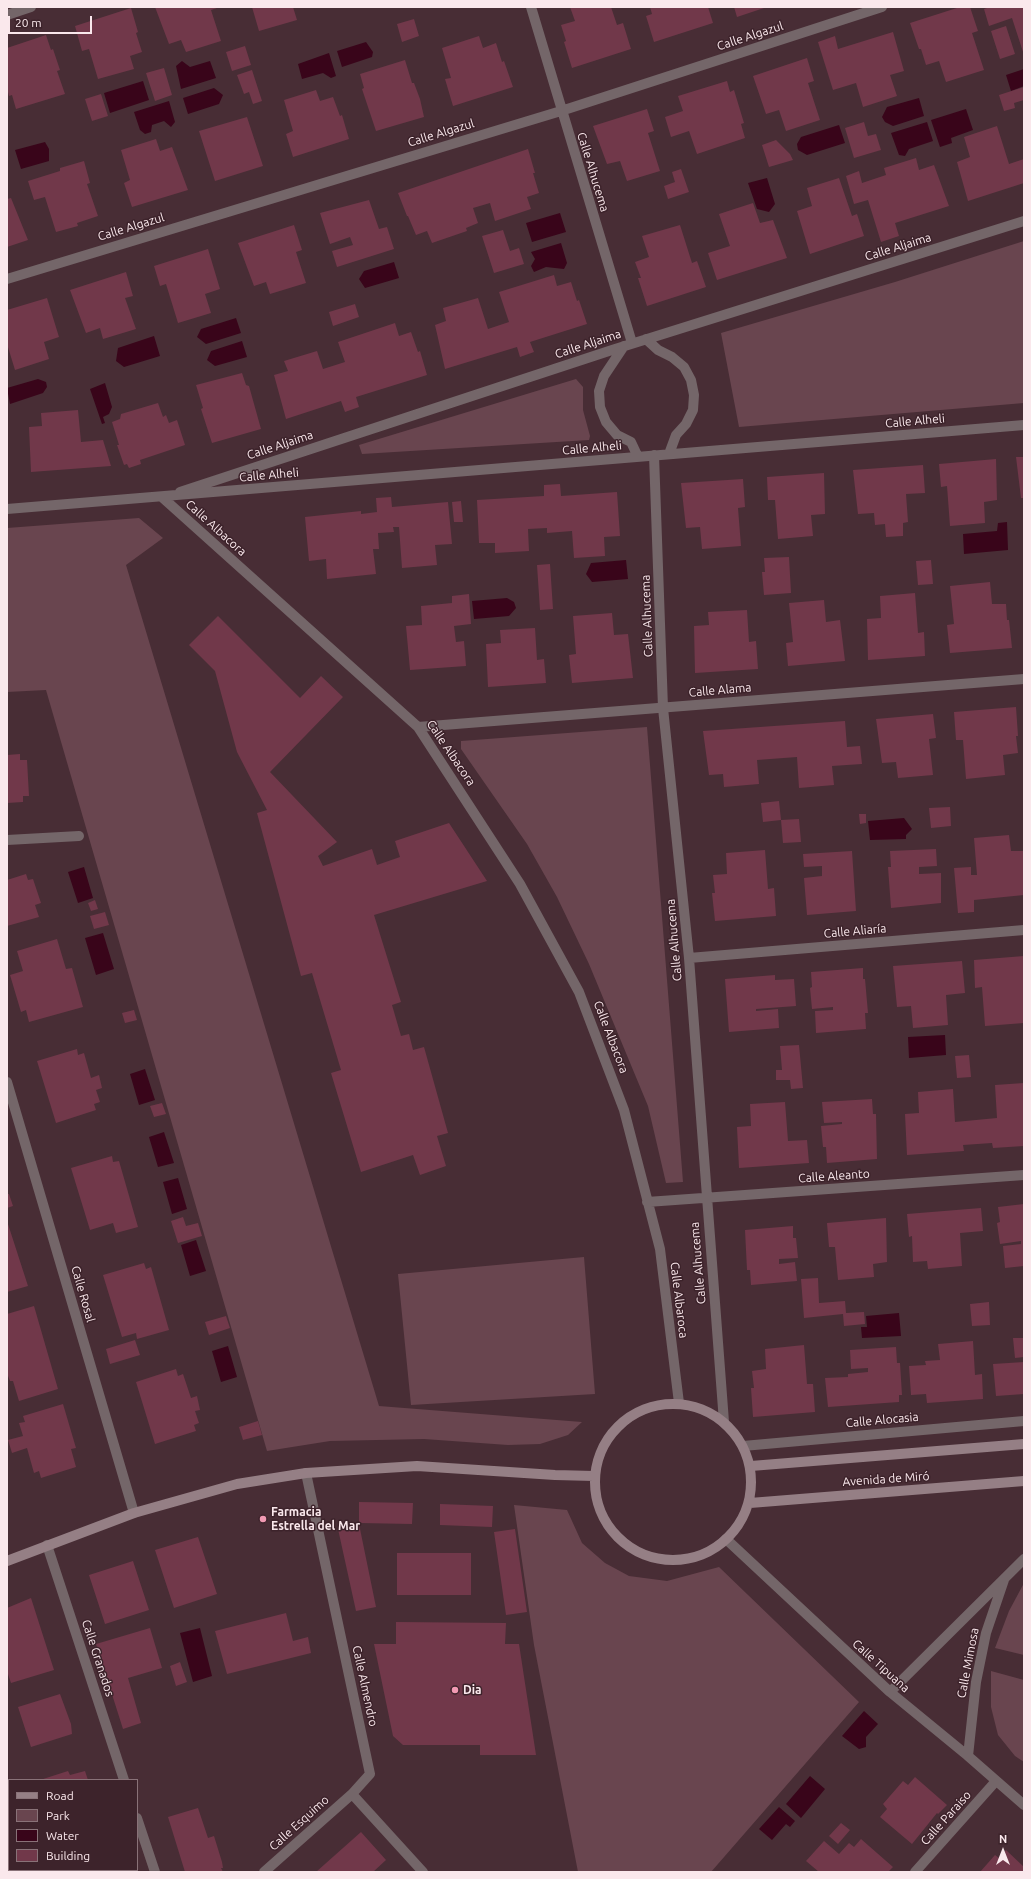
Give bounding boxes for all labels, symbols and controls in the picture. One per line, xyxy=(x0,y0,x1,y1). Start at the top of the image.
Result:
scale bar xyxy=(10,8,94,34)
text: 20 m xyxy=(15,16,42,29)
street label: Calle Algazul xyxy=(715,19,785,53)
street label: Calle Algazul xyxy=(406,116,476,150)
street label: Calle Alhucema xyxy=(574,130,612,214)
street label: Calle Algazul xyxy=(96,210,166,244)
street label: Calle Aljaima xyxy=(863,230,933,264)
street label: Calle Aljaima xyxy=(553,327,623,361)
street label: Calle Alheli xyxy=(885,411,945,431)
street label: Calle Aljaima xyxy=(245,428,315,462)
street label: Calle Alheli xyxy=(562,438,622,458)
street label: Calle Alheli xyxy=(239,465,299,485)
street label: Calle Albacora xyxy=(183,497,249,559)
street label: Calle Alhucema xyxy=(638,575,656,657)
street label: Calle Alama xyxy=(688,680,752,700)
street label: Calle Albacora xyxy=(424,717,478,789)
street label: Calle Alhucema xyxy=(663,898,685,982)
street label: Calle Aliaría xyxy=(823,921,887,941)
street label: Calle Albacora xyxy=(591,999,631,1075)
street label: Calle Aleanto xyxy=(798,1166,870,1186)
street label: Calle Alhucema xyxy=(687,1221,709,1305)
street label: Calle Albaroca xyxy=(667,1261,691,1339)
street label: Calle Rosal xyxy=(68,1264,98,1324)
street label: Calle Alocasia xyxy=(845,1410,919,1430)
street label: Avenida de Miró xyxy=(842,1469,930,1489)
place label: Farmacia Estrella del Mar xyxy=(271,1505,360,1533)
marker: Farmacia Estrella del Mar xyxy=(258,1514,268,1524)
street label: Calle Granados xyxy=(79,1618,117,1698)
street label: Calle Mimosa xyxy=(954,1627,982,1699)
street label: Calle Tipuana xyxy=(849,1637,913,1695)
street label: Calle Almendro xyxy=(349,1644,381,1728)
place label: Dia xyxy=(463,1683,482,1697)
marker: Dia xyxy=(450,1685,460,1695)
legend xyxy=(8,1779,138,1871)
street label: Calle Paraiso xyxy=(918,1788,974,1848)
text: Road xyxy=(46,1789,74,1802)
street label: Calle Esquimo xyxy=(266,1792,332,1854)
text: Park xyxy=(46,1809,70,1822)
text: Water xyxy=(46,1829,79,1842)
north arrow xyxy=(983,1831,1023,1871)
text: N xyxy=(999,1833,1007,1845)
text: Building xyxy=(46,1849,90,1862)

